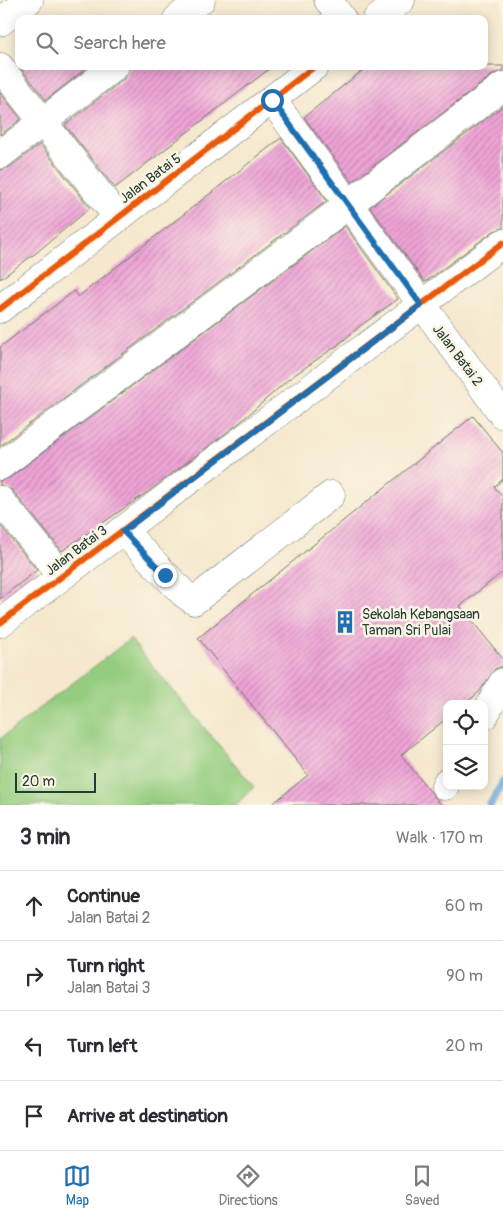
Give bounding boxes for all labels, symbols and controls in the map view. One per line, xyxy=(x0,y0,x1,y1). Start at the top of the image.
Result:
search box xyxy=(15,15,488,70)
icon: search xyxy=(33,29,61,57)
text: Search here xyxy=(73,31,166,55)
route start xyxy=(261,89,284,112)
street label: Jalan Batai 5 xyxy=(116,150,185,207)
street label: Jalan Batai 2 xyxy=(429,321,486,390)
street label: Jalan Batai 3 xyxy=(42,521,111,579)
route end xyxy=(154,564,177,587)
place label: Sekolah Kebangsaan Taman Sri Pulai xyxy=(362,606,480,639)
building icon: Sekolah Kebangsaan Taman Sri Pulai xyxy=(332,609,358,635)
map controls xyxy=(443,700,488,790)
button: locate xyxy=(443,700,488,745)
button: layers xyxy=(443,745,488,790)
scale bar xyxy=(15,770,96,793)
text: 20 m xyxy=(22,773,55,790)
text: 3 min xyxy=(20,824,70,851)
text: Walk · 170 m xyxy=(396,828,483,848)
text: Continue xyxy=(67,884,140,908)
icon: ahead xyxy=(20,892,48,920)
text: 60 m xyxy=(445,896,483,916)
text: Jalan Batai 2 xyxy=(67,908,151,928)
text: Turn right xyxy=(67,954,145,978)
icon: right xyxy=(20,962,48,990)
text: 90 m xyxy=(446,966,483,986)
text: Jalan Batai 3 xyxy=(67,978,151,998)
icon: left xyxy=(20,1032,48,1060)
text: Turn left xyxy=(67,1034,137,1058)
text: 20 m xyxy=(445,1036,483,1056)
icon: arrive xyxy=(20,1102,48,1130)
text: Arrive at destination xyxy=(67,1104,228,1128)
tab: Map xyxy=(63,1162,91,1209)
tab: Directions xyxy=(218,1162,278,1209)
tab: Saved xyxy=(405,1162,440,1209)

